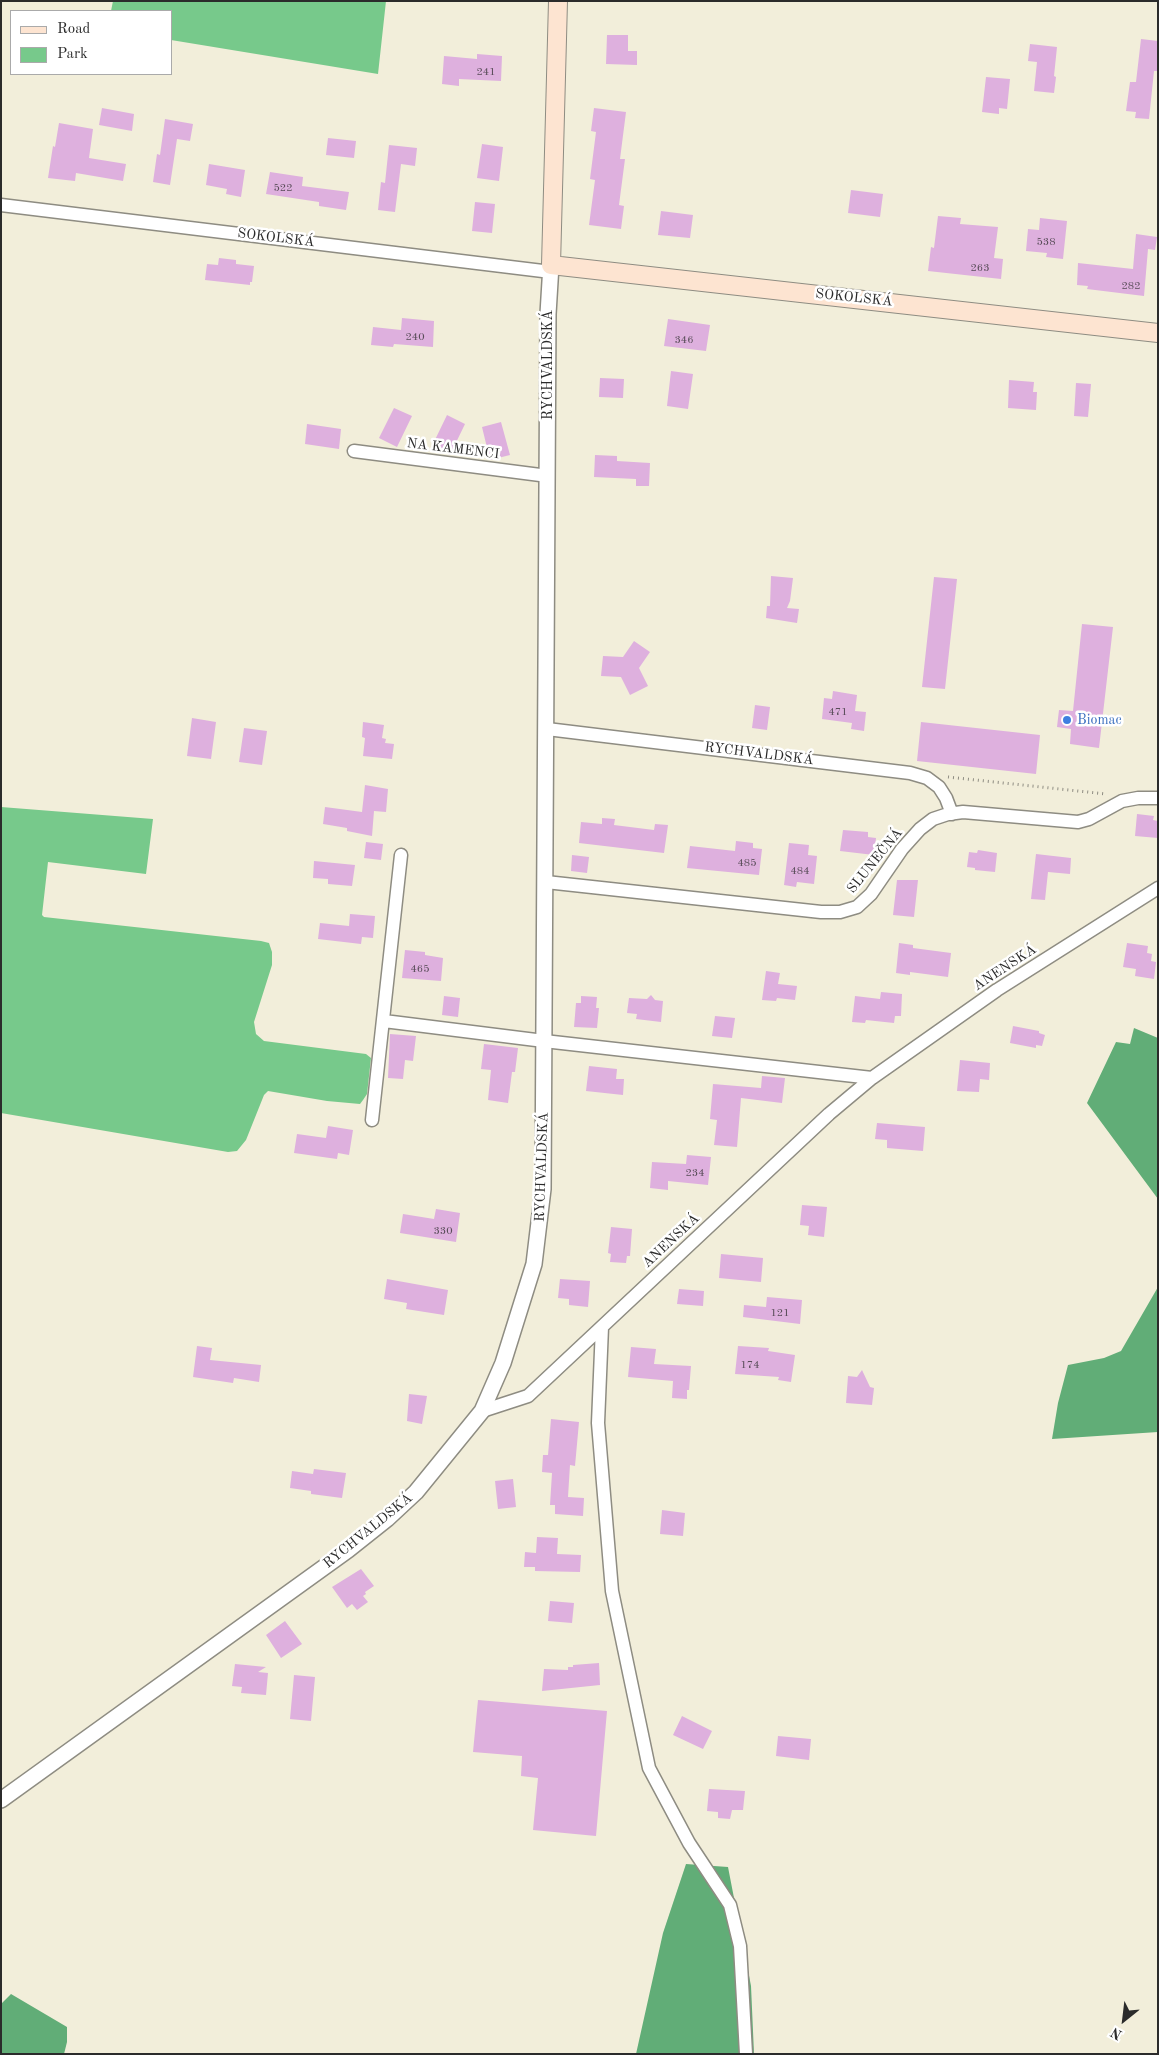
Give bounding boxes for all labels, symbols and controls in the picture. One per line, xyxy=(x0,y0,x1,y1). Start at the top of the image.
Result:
legend xyxy=(10,10,172,75)
text: Road xyxy=(57,22,90,37)
text: Park xyxy=(57,47,88,62)
house number: 241 xyxy=(476,65,496,79)
house number: 522 xyxy=(273,181,293,195)
street label: SOKOLSKÁ xyxy=(236,225,316,251)
house number: 538 xyxy=(1036,235,1056,249)
house number: 263 xyxy=(970,261,990,275)
house number: 282 xyxy=(1121,279,1141,293)
street label: SOKOLSKÁ xyxy=(815,286,893,310)
street label: RYCHVALDSKÁ xyxy=(540,310,556,420)
house number: 240 xyxy=(405,330,425,344)
house number: 346 xyxy=(674,333,694,347)
street label: NA KAMENCI xyxy=(406,435,500,463)
house number: 471 xyxy=(828,705,848,719)
place label: Biomac xyxy=(1077,712,1122,728)
marker: Biomac xyxy=(1061,714,1073,726)
street label: RYCHVALDSKÁ xyxy=(704,739,814,769)
street label: SLUNEČNÁ xyxy=(844,825,906,897)
house number: 485 xyxy=(737,856,757,870)
house number: 484 xyxy=(790,864,810,878)
street label: ANENSKÁ xyxy=(970,941,1040,995)
house number: 465 xyxy=(410,962,430,976)
street label: RYCHVALDSKÁ xyxy=(532,1112,552,1222)
house number: 234 xyxy=(685,1166,705,1180)
street label: ANENSKÁ xyxy=(639,1210,703,1272)
house number: 330 xyxy=(433,1224,453,1238)
house number: 121 xyxy=(770,1306,790,1320)
house number: 174 xyxy=(740,1358,760,1372)
street label: RYCHVALDSKÁ xyxy=(320,1490,416,1572)
north arrow xyxy=(1099,1995,1149,2045)
text: N xyxy=(1109,2024,1125,2042)

